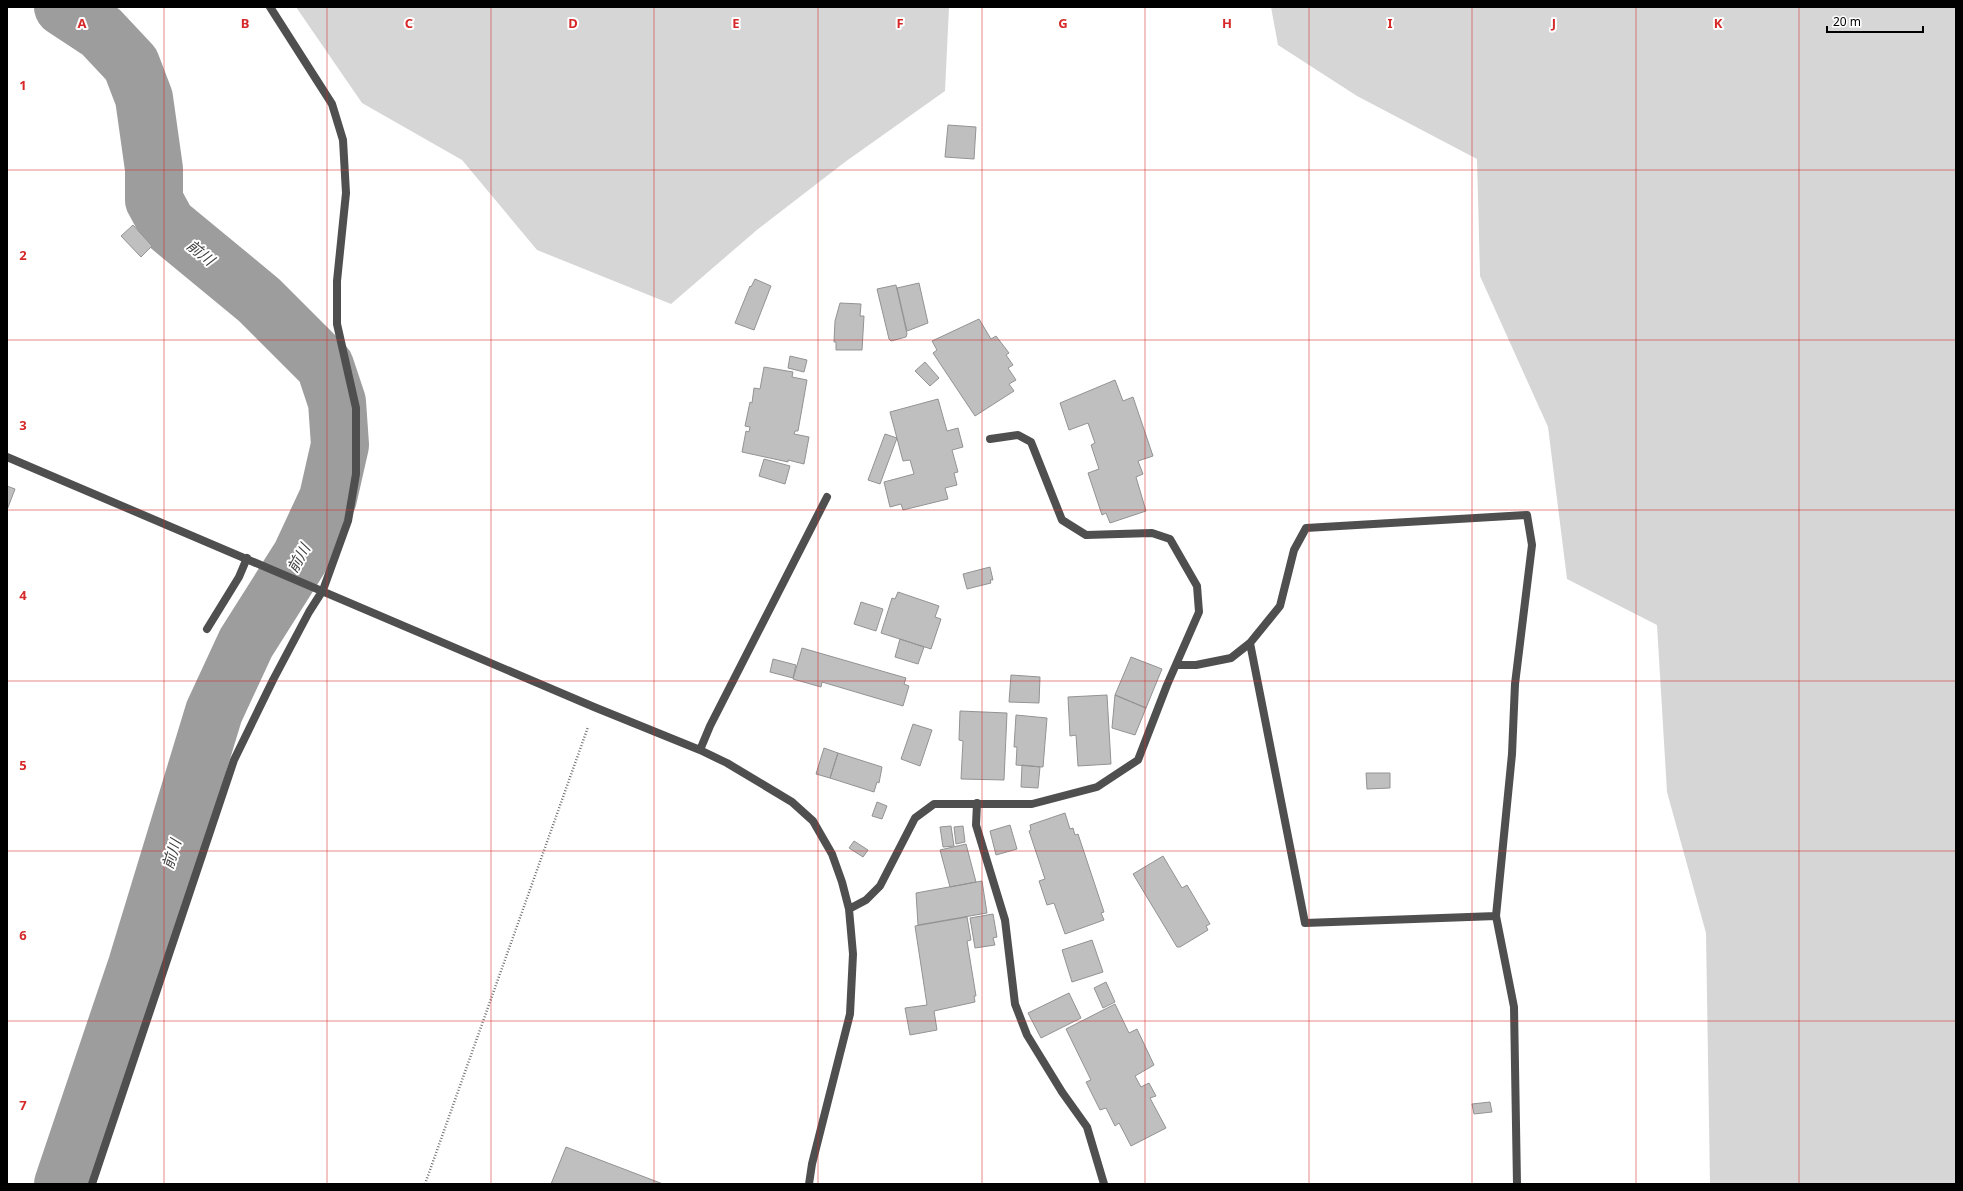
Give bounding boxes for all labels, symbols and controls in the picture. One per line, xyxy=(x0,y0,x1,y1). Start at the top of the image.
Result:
scale bar xyxy=(1827,8,1923,34)
text: 20 m xyxy=(1833,13,1861,30)
text: A xyxy=(78,14,87,32)
text: B xyxy=(241,14,249,32)
text: C xyxy=(405,14,413,32)
text: D xyxy=(568,14,578,32)
text: E xyxy=(732,14,740,32)
text: F xyxy=(896,14,904,32)
text: G xyxy=(1058,14,1068,32)
text: H xyxy=(1222,14,1232,32)
text: I xyxy=(1387,14,1393,32)
text: J xyxy=(1551,14,1556,32)
text: K xyxy=(1714,14,1723,32)
text: 1 xyxy=(19,76,27,94)
water label: 前川 xyxy=(183,235,220,270)
text: 2 xyxy=(19,246,27,264)
text: 3 xyxy=(19,416,27,434)
water label: 前川 xyxy=(282,538,315,576)
text: 4 xyxy=(19,586,27,604)
text: 5 xyxy=(19,756,27,774)
water label: 前川 xyxy=(157,835,186,871)
text: 6 xyxy=(19,926,27,944)
text: 7 xyxy=(19,1096,27,1114)

